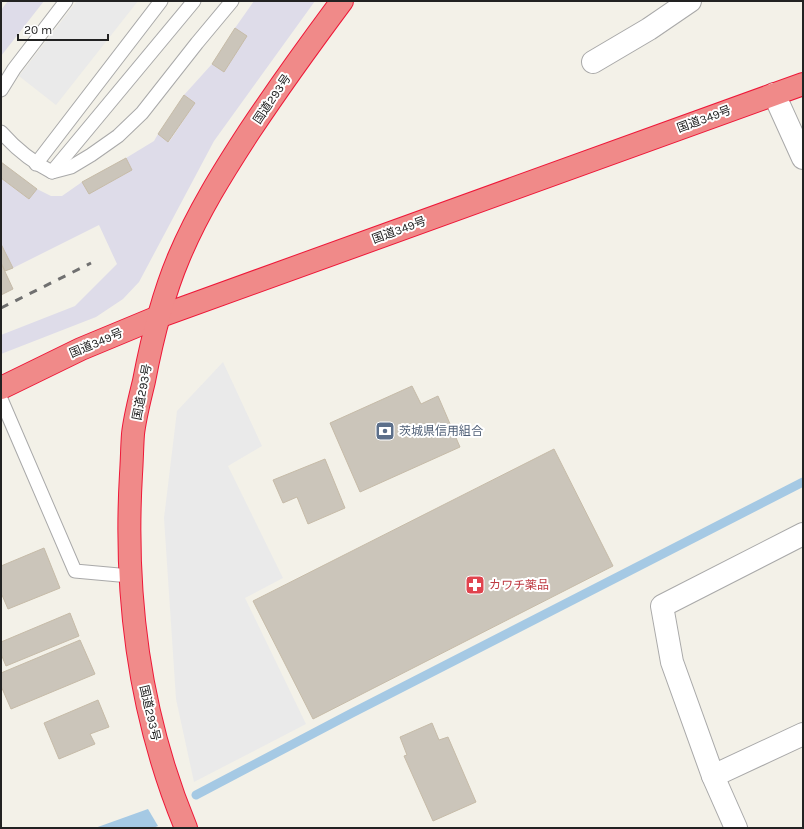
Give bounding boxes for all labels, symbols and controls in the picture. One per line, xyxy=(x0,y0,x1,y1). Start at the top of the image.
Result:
scale bar xyxy=(18,16,108,42)
text: 20 m xyxy=(24,23,52,37)
street label: 国道293号 xyxy=(250,71,294,127)
street label: 国道349号 xyxy=(675,103,733,135)
street label: 国道349号 xyxy=(370,214,428,246)
street label: 国道349号 xyxy=(67,325,125,361)
street label: 国道293号 xyxy=(130,363,154,421)
bank icon: 茨城県信用組合 xyxy=(374,420,396,442)
place label: 茨城県信用組合 xyxy=(399,424,483,438)
pharmacy icon: カワチ薬品 xyxy=(464,574,486,596)
place label: カワチ薬品 xyxy=(489,578,549,592)
street label: 国道293号 xyxy=(137,684,163,742)

